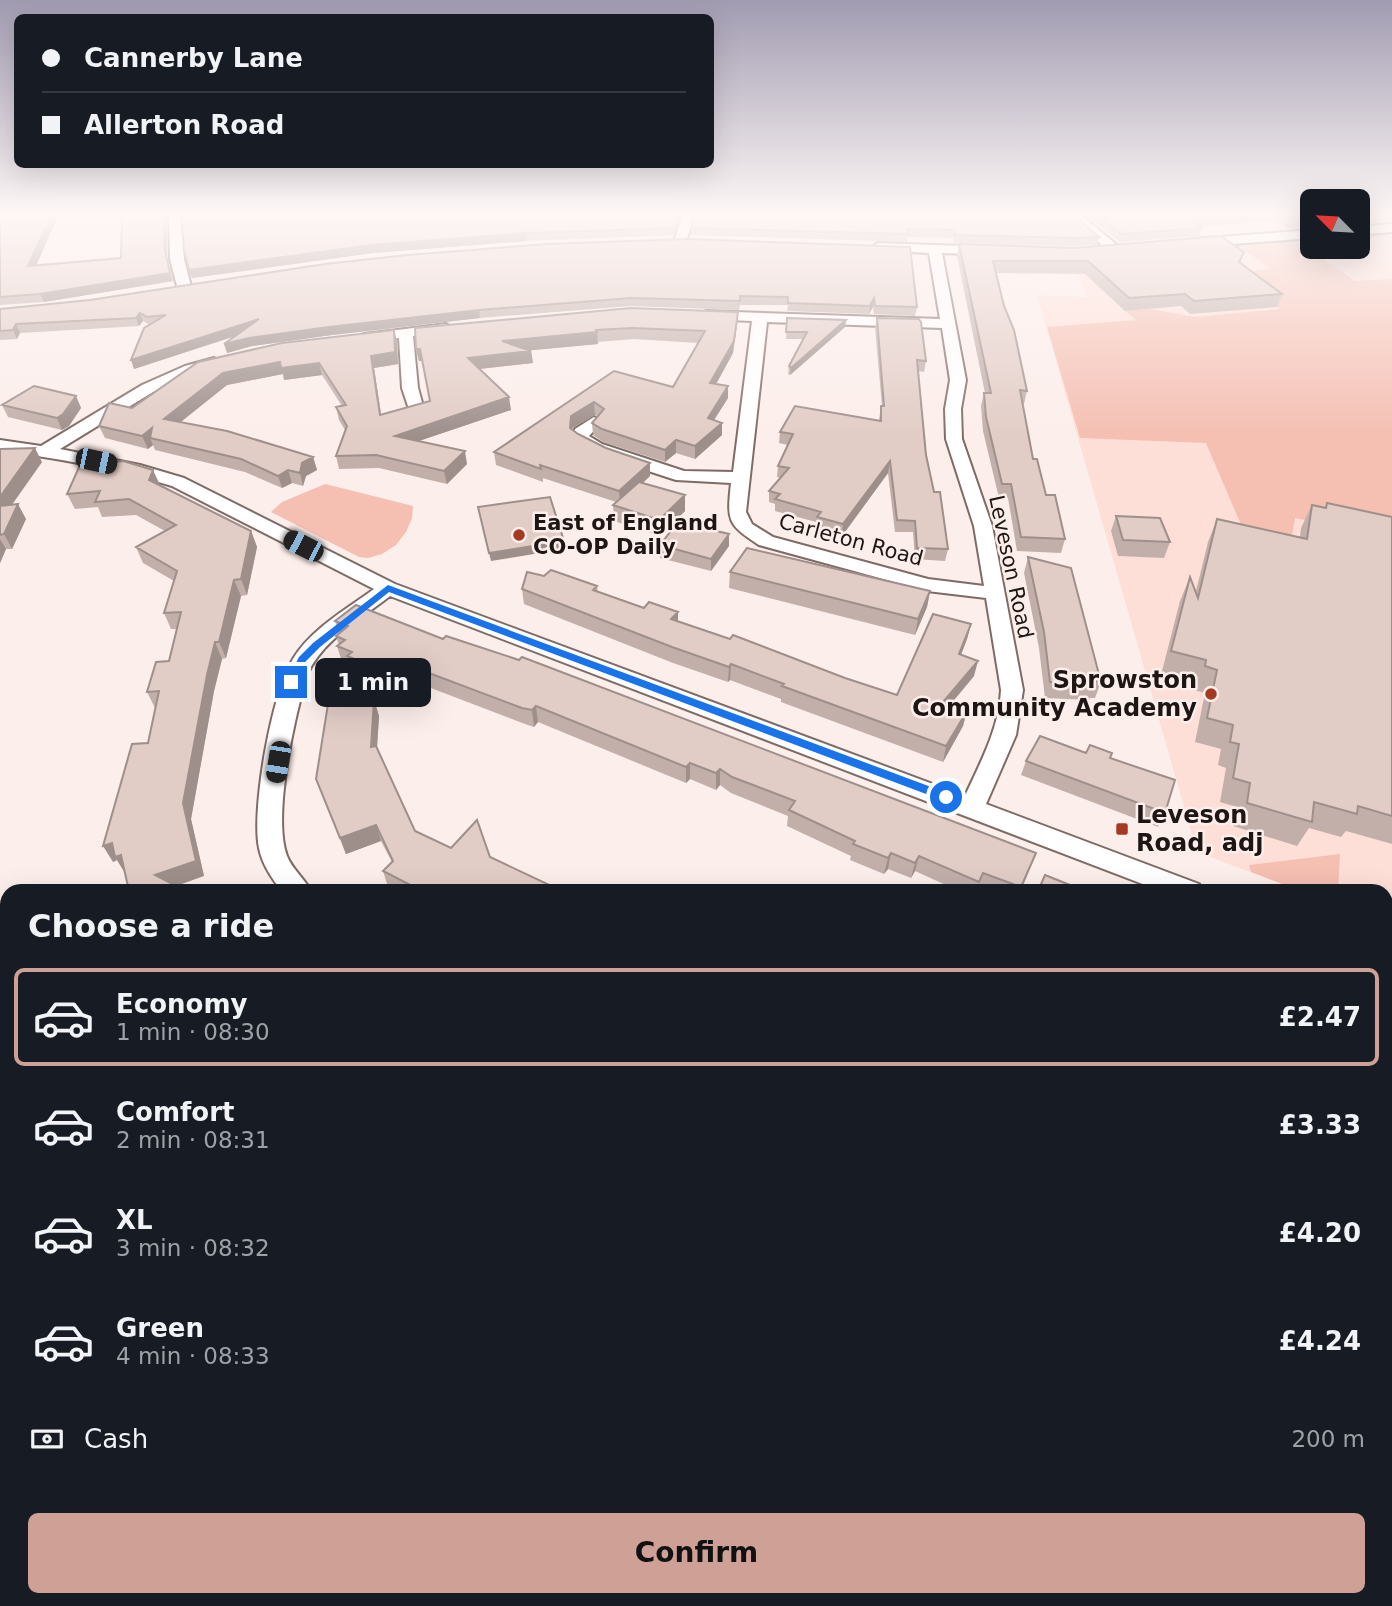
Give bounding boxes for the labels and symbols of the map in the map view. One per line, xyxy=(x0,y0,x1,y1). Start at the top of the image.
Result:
north arrow xyxy=(1300,189,1370,259)
car xyxy=(74,446,119,476)
street label: Leveson Road xyxy=(984,493,1038,641)
street label: Carleton Road xyxy=(776,509,926,571)
place label: East of England CO-OP Daily xyxy=(533,511,718,559)
car xyxy=(280,527,327,565)
marker: East of England CO-OP Daily xyxy=(511,527,527,543)
callout: 1 min xyxy=(316,658,431,706)
route end xyxy=(275,666,307,698)
place label: Sprowston Community Academy xyxy=(912,666,1197,722)
marker: Sprowston Community Academy xyxy=(1203,686,1219,702)
car xyxy=(265,740,292,784)
route start xyxy=(930,781,962,813)
place label: Leveson Road, adj xyxy=(1136,801,1263,857)
marker: Leveson Road, adj xyxy=(1114,821,1130,837)

